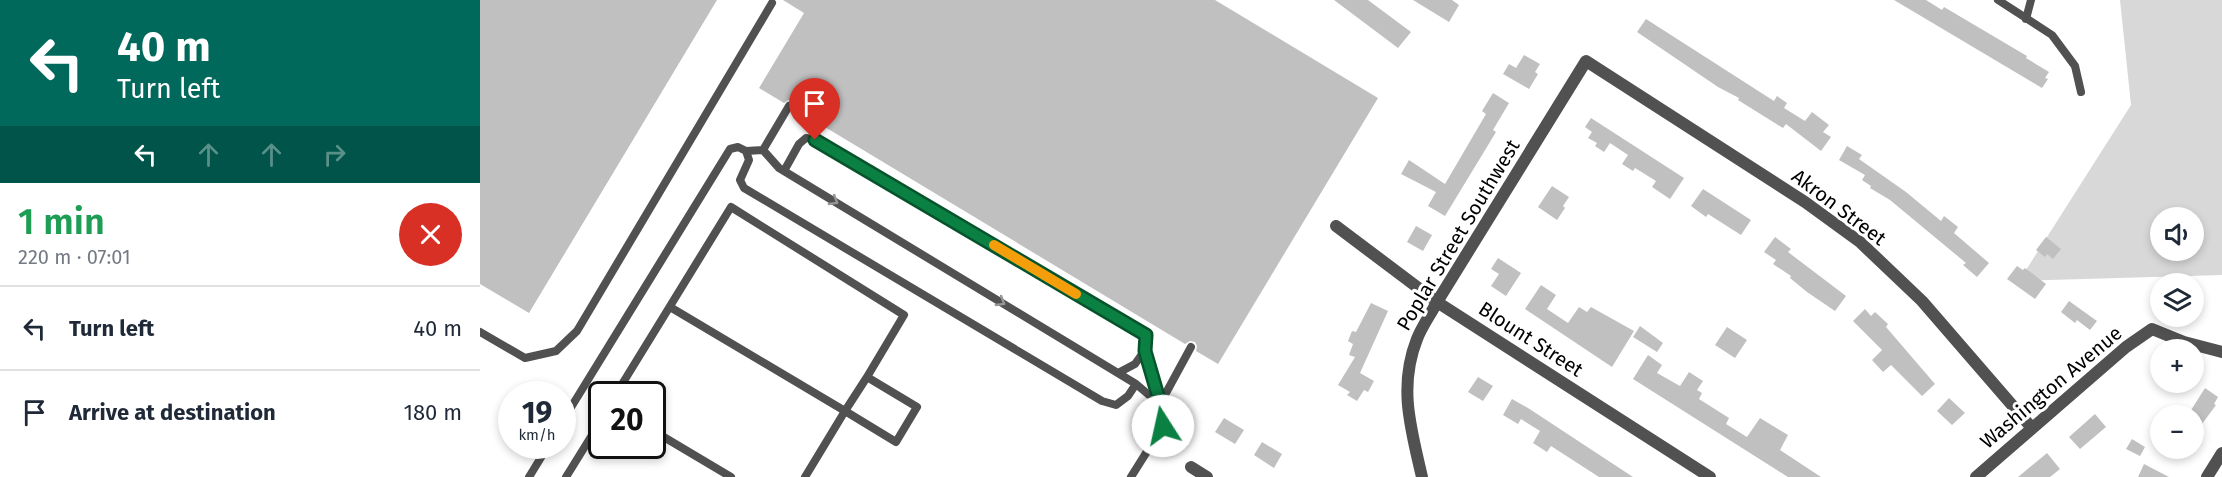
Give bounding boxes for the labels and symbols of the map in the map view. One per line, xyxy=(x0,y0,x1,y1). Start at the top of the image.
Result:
pin xyxy=(789,78,840,140)
street label: Poplar Street Southwest xyxy=(1391,134,1525,335)
street label: Akron Street xyxy=(1787,164,1891,251)
one-way arrow xyxy=(828,194,838,206)
one-way arrow xyxy=(995,295,1005,306)
street label: Blount Street xyxy=(1474,296,1588,382)
street label: Washington Avenue xyxy=(1975,321,2127,453)
speed limit sign: 20 xyxy=(588,381,666,459)
position arrow xyxy=(1131,394,1195,458)

